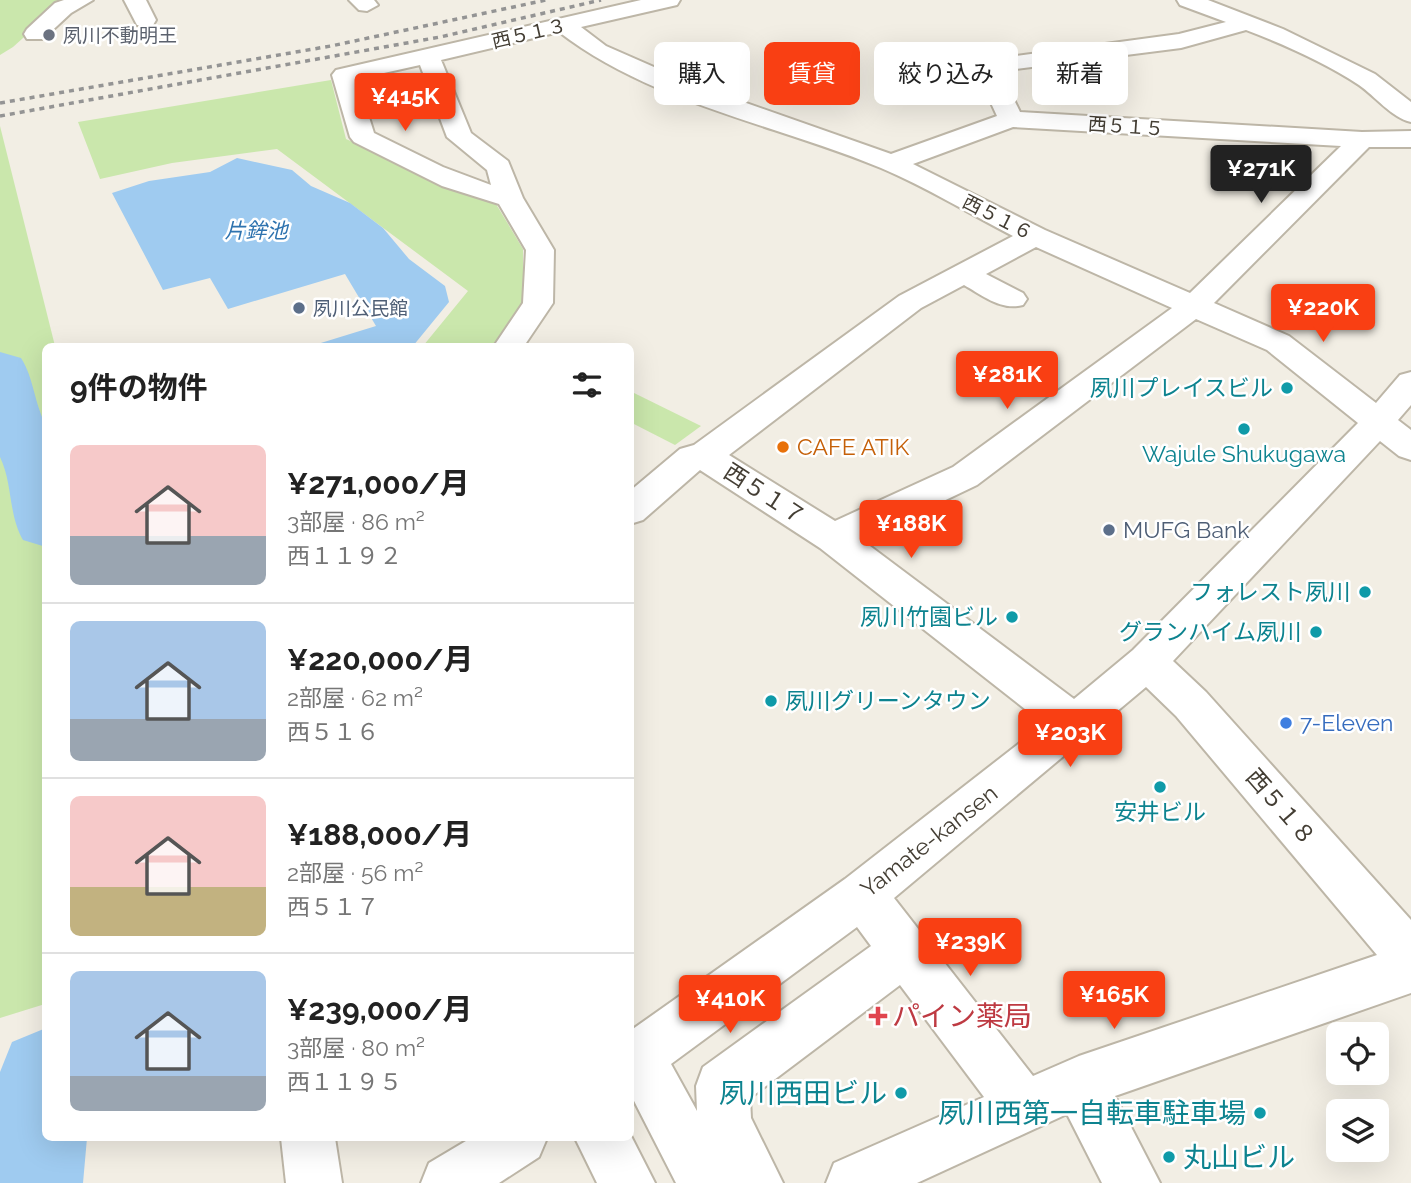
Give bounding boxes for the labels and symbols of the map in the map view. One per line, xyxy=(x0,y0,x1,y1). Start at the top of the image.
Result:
street label: 西５１３ xyxy=(489,14,569,52)
place label: 夙川不動明王 xyxy=(63,24,177,46)
marker: 夙川不動明王 xyxy=(41,27,57,43)
pin: ¥415K xyxy=(356,74,454,133)
street label: 西５１５ xyxy=(1087,112,1165,140)
pin: ¥271K xyxy=(1212,146,1310,205)
street label: 西５１６ xyxy=(959,190,1037,244)
water label: 片鉾池 xyxy=(225,218,289,243)
pin: ¥220K xyxy=(1274,284,1372,344)
place label: 夙川公民館 xyxy=(313,297,408,319)
marker: 夙川公民館 xyxy=(291,300,307,316)
pin: ¥281K xyxy=(958,352,1056,411)
place label: 夙川プレイスビル xyxy=(1090,374,1273,401)
marker: 夙川プレイスビル xyxy=(1279,380,1295,396)
marker: Wajule Shukugawa xyxy=(1236,421,1252,437)
place label: CAFE ATIK xyxy=(797,433,910,460)
marker: CAFE ATIK xyxy=(775,439,791,455)
place label: Wajule Shukugawa xyxy=(1142,440,1346,467)
street label: 西５１７ xyxy=(719,457,811,530)
pin: ¥188K xyxy=(862,500,960,560)
place label: MUFG Bank xyxy=(1123,516,1250,543)
marker: MUFG Bank xyxy=(1101,522,1117,538)
place label: フォレスト夙川 xyxy=(1190,578,1351,605)
marker: フォレスト夙川 xyxy=(1357,584,1373,600)
place label: 夙川竹園ビル xyxy=(860,603,998,630)
marker: 夙川竹園ビル xyxy=(1004,609,1020,625)
place label: グランハイム夙川 xyxy=(1119,618,1302,645)
marker: グランハイム夙川 xyxy=(1308,624,1324,640)
place label: 夙川グリーンタウン xyxy=(785,687,991,714)
marker: 夙川グリーンタウン xyxy=(763,693,779,709)
place label: 7-Eleven xyxy=(1300,709,1394,736)
pin: ¥203K xyxy=(1021,710,1119,769)
marker: 7-Eleven xyxy=(1278,715,1294,731)
street label: 西５１８ xyxy=(1241,763,1322,850)
street label: Yamate-kansen xyxy=(855,779,1002,902)
marker: 安井ビル xyxy=(1152,779,1168,795)
place label: 安井ビル xyxy=(1114,798,1206,825)
pin: ¥239K xyxy=(921,918,1019,978)
pin: ¥165K xyxy=(1065,972,1163,1031)
pin: ¥410K xyxy=(681,976,779,1035)
place label: パイン薬局 xyxy=(892,1000,1032,1033)
marker: パイン薬局 xyxy=(870,1008,886,1024)
place label: 夙川西田ビル xyxy=(719,1077,887,1110)
marker: 夙川西田ビル xyxy=(893,1085,909,1101)
place label: 夙川西第一自転車駐車場 xyxy=(938,1097,1246,1130)
marker: 夙川西第一自転車駐車場 xyxy=(1252,1105,1268,1121)
place label: 丸山ビル xyxy=(1183,1141,1295,1174)
marker: 丸山ビル xyxy=(1161,1149,1177,1165)

